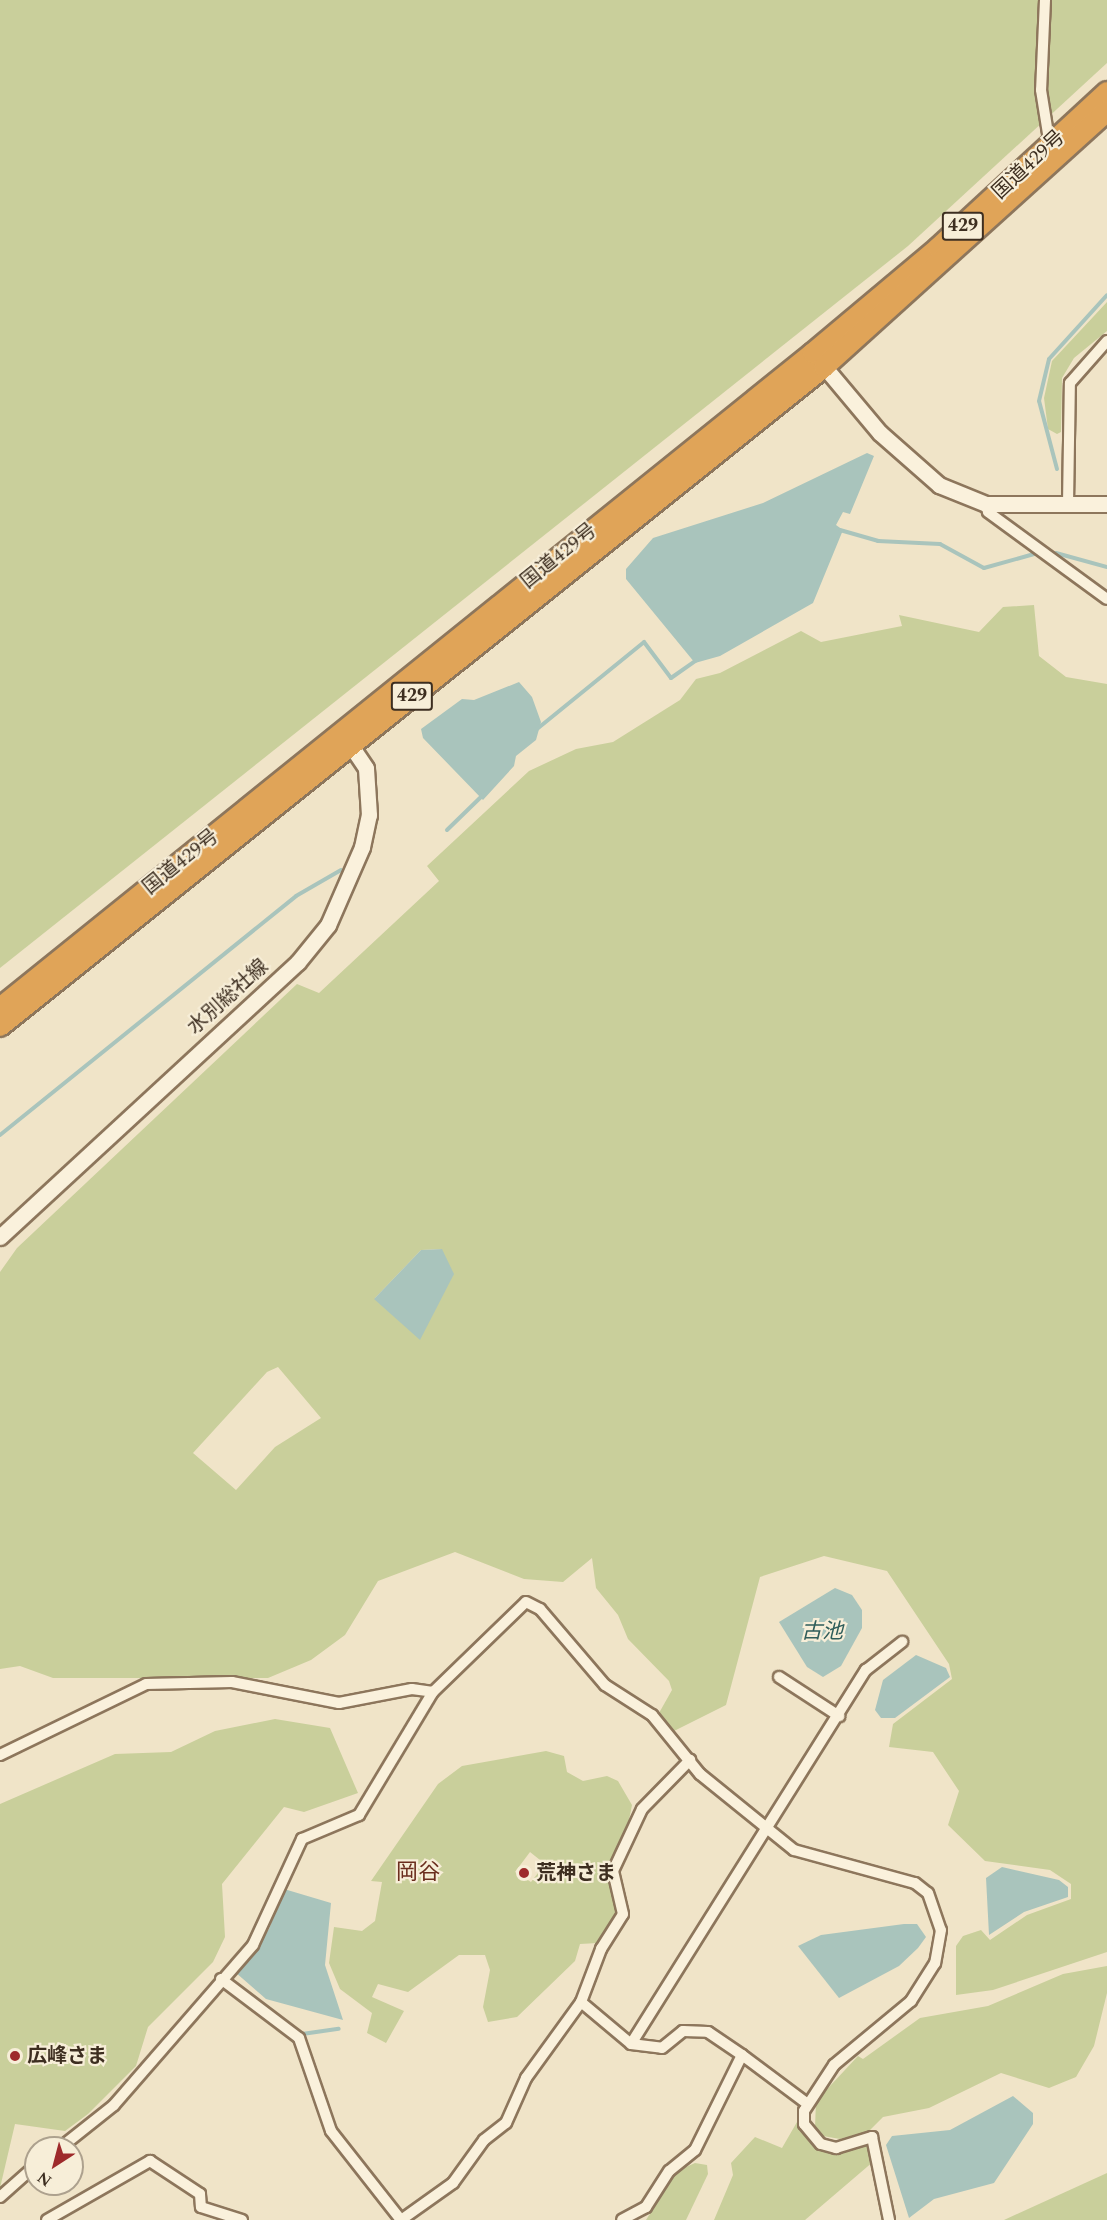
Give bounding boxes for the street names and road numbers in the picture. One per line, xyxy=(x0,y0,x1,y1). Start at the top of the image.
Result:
street label: 国道429号 xyxy=(988,126,1070,204)
road number: 429 xyxy=(940,211,986,241)
street label: 国道429号 xyxy=(516,518,602,594)
road number: 429 xyxy=(390,681,434,711)
street label: 国道429号 xyxy=(138,824,224,900)
street label: 水別総社線 xyxy=(183,955,273,1039)

